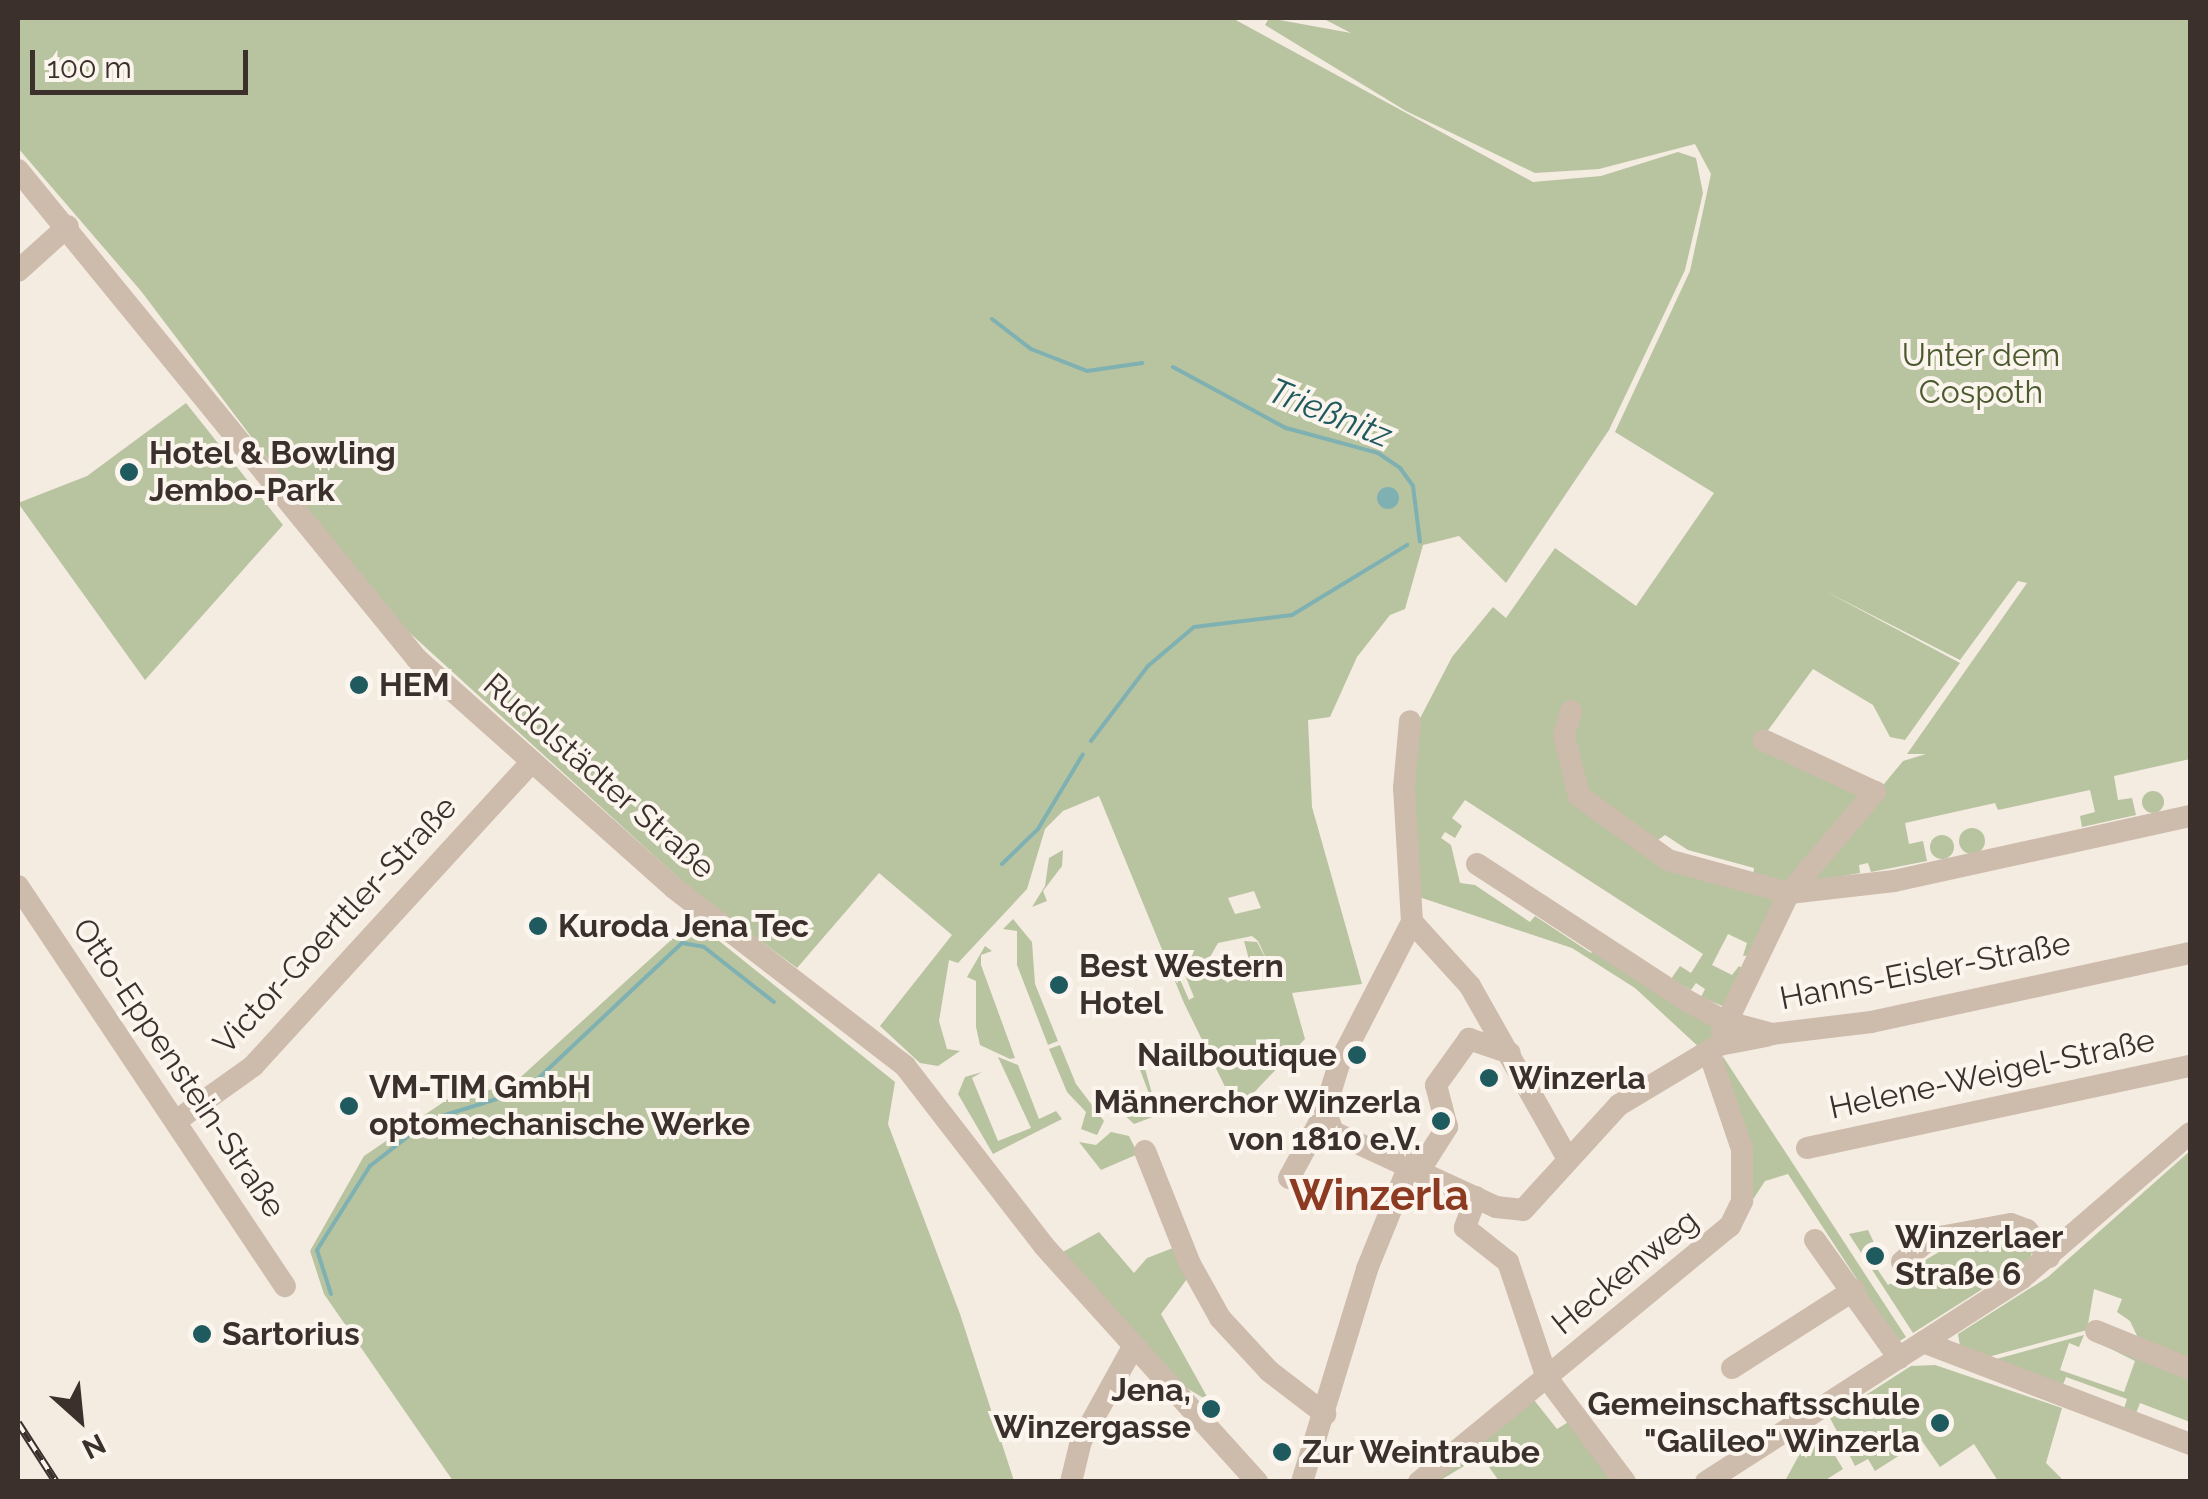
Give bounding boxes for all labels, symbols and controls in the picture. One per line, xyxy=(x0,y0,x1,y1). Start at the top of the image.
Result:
scale bar xyxy=(35,30,252,92)
text: 100 m xyxy=(47,50,132,85)
park label: Unter dem Cospoth xyxy=(1901,337,2061,412)
water label: Trießnitz xyxy=(1262,369,1398,457)
place label: Hotel & Bowling Jembo-Park xyxy=(149,435,397,510)
marker: Hotel & Bowling Jembo-Park xyxy=(118,461,140,483)
street label: Rudolstädter Straße xyxy=(475,665,723,887)
place label: HEM xyxy=(379,666,450,704)
marker: HEM xyxy=(348,674,370,696)
street label: Victor-Goerttler-Straße xyxy=(205,788,465,1062)
place label: Kuroda Jena Tec xyxy=(558,907,811,945)
street label: Otto-Eppenstein-Straße xyxy=(64,911,294,1225)
marker: Kuroda Jena Tec xyxy=(527,915,549,937)
street label: Hanns-Eisler-Straße xyxy=(1777,924,2073,1018)
place label: Best Western Hotel xyxy=(1079,948,1285,1023)
marker: Best Western Hotel xyxy=(1048,974,1070,996)
street label: Helene-Weigel-Straße xyxy=(1826,1021,2158,1127)
place label: Nailboutique xyxy=(1137,1036,1337,1074)
marker: Nailboutique xyxy=(1346,1044,1368,1066)
place label: Winzerla xyxy=(1509,1059,1646,1097)
marker: Winzerla xyxy=(1478,1067,1500,1089)
place label: VM-TIM GmbH optomechanische Werke xyxy=(369,1069,751,1144)
place label: Männerchor Winzerla von 1810 e.V. xyxy=(1092,1084,1421,1159)
marker: VM-TIM GmbH optomechanische Werke xyxy=(338,1095,360,1117)
marker: Männerchor Winzerla von 1810 e.V. xyxy=(1430,1110,1452,1132)
district label: Winzerla xyxy=(1289,1171,1469,1221)
street label: Heckenweg xyxy=(1544,1201,1706,1343)
place label: Winzerlaer Straße 6 xyxy=(1895,1219,2063,1294)
marker: Winzerlaer Straße 6 xyxy=(1864,1245,1886,1267)
place label: Sartorius xyxy=(222,1315,360,1353)
marker: Sartorius xyxy=(191,1323,213,1345)
north arrow xyxy=(30,1369,130,1469)
place label: Jena, Winzergasse xyxy=(993,1372,1191,1447)
place label: Gemeinschaftsschule "Galileo" Winzerla xyxy=(1587,1386,1920,1461)
marker: Jena, Winzergasse xyxy=(1200,1398,1222,1420)
marker: Gemeinschaftsschule "Galileo" Winzerla xyxy=(1929,1412,1951,1434)
text: N xyxy=(77,1427,111,1466)
place label: Zur Weintraube xyxy=(1302,1433,1542,1471)
marker: Zur Weintraube xyxy=(1271,1441,1293,1463)

